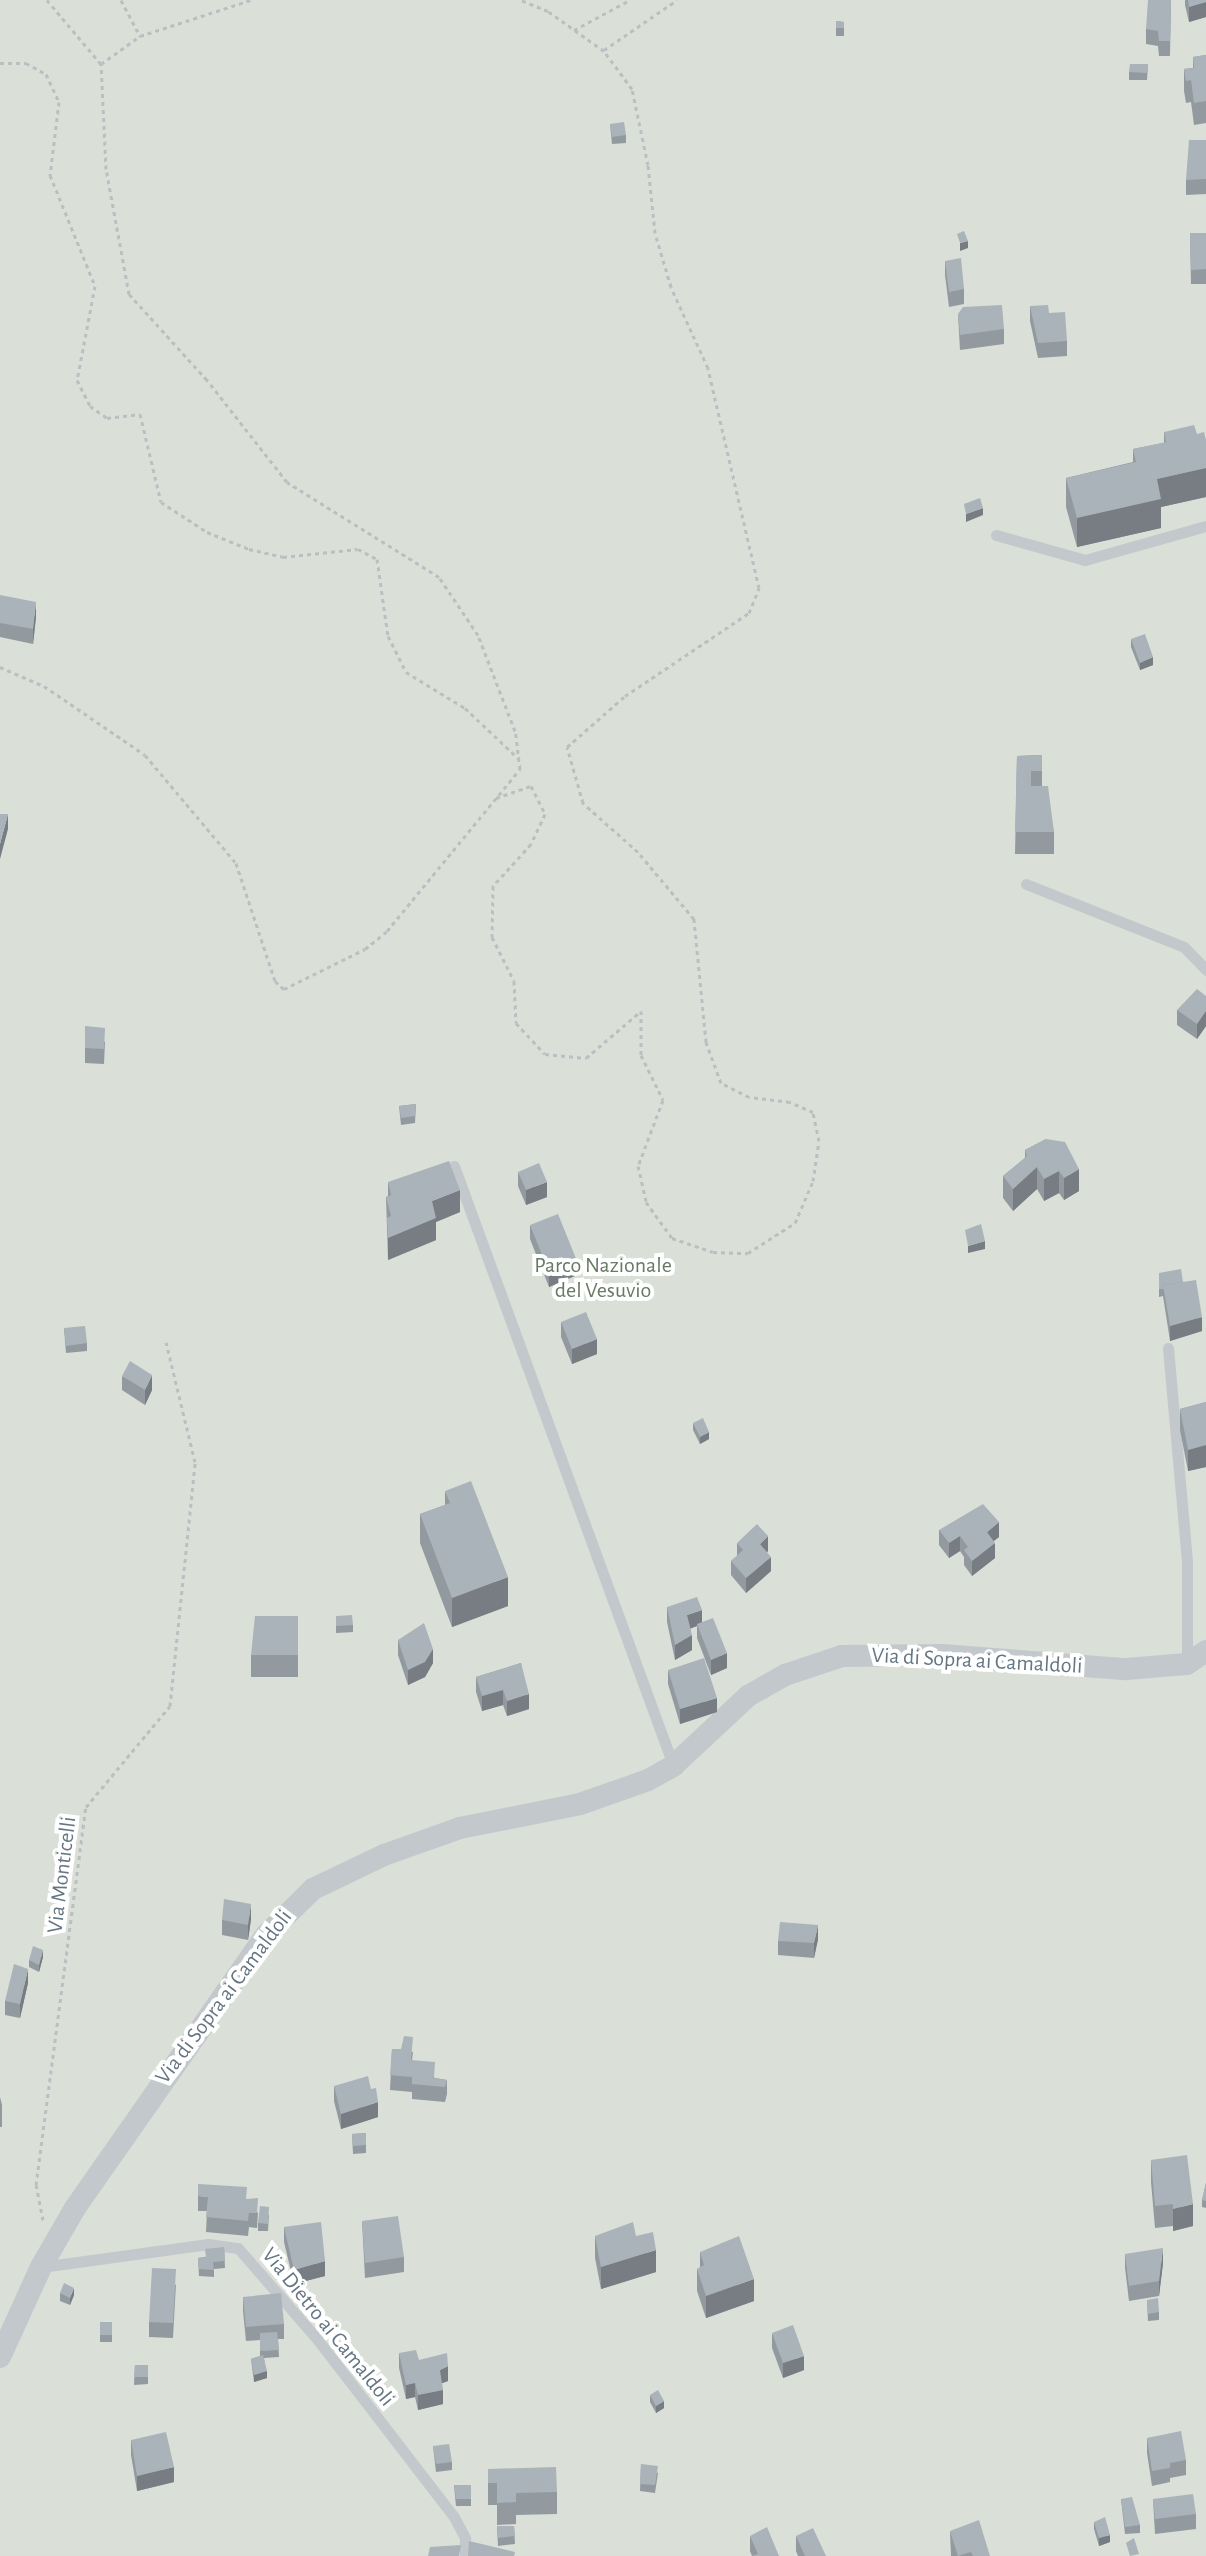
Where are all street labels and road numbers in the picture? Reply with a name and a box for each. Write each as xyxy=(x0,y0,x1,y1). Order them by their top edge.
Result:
street label: Via di Sopra ai Camaldoli xyxy=(871,1642,1083,1680)
street label: Via Monticelli xyxy=(42,1815,82,1935)
street label: Via di Sopra ai Camaldoli xyxy=(150,1905,298,2089)
street label: Via Dietro ai Camaldoli xyxy=(256,2242,400,2412)

